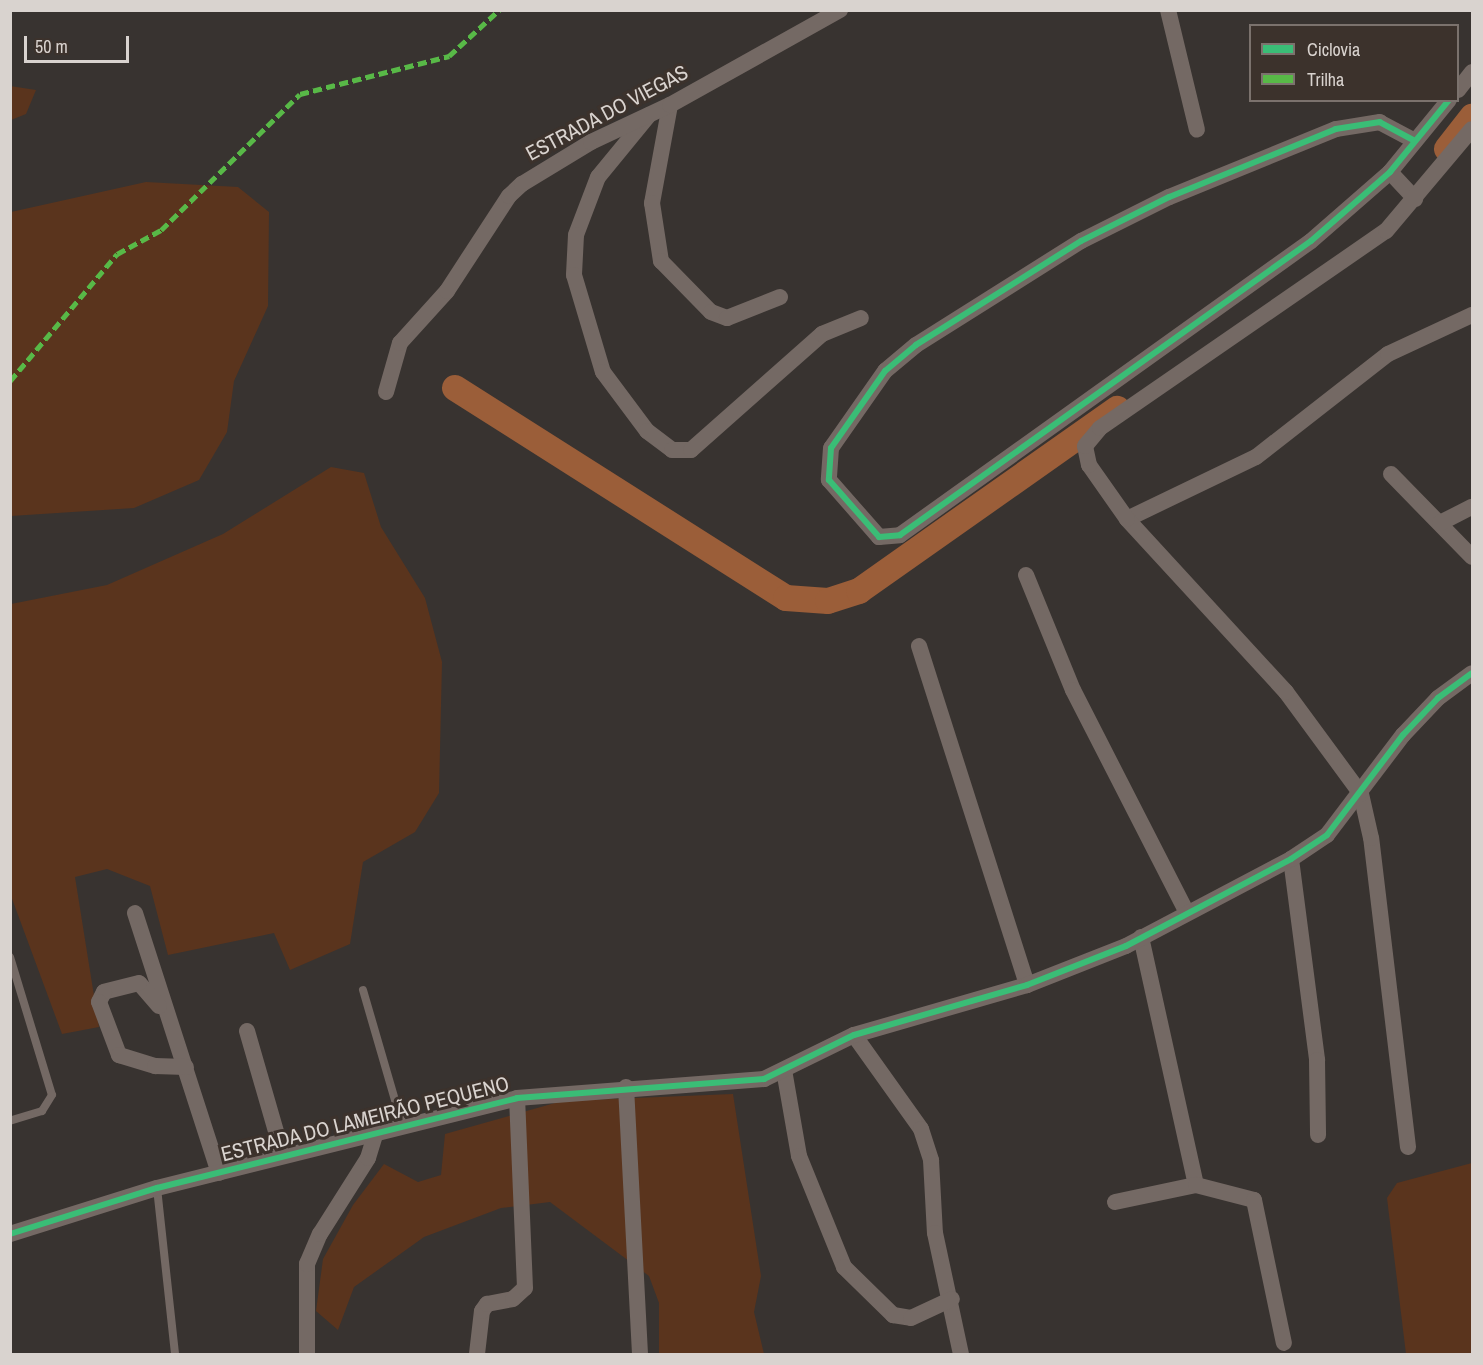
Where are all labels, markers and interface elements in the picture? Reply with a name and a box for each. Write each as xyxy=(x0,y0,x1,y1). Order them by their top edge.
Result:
scale bar xyxy=(27,24,132,62)
legend xyxy=(1249,24,1459,102)
text: 50 m xyxy=(35,34,68,59)
text: Ciclovia xyxy=(1307,37,1360,62)
street label: ESTRADA DO VIEGAS xyxy=(521,59,693,167)
text: Trilha xyxy=(1307,67,1344,92)
street label: ESTRADA DO LAMEIRÃO PEQUENO xyxy=(218,1071,512,1167)

